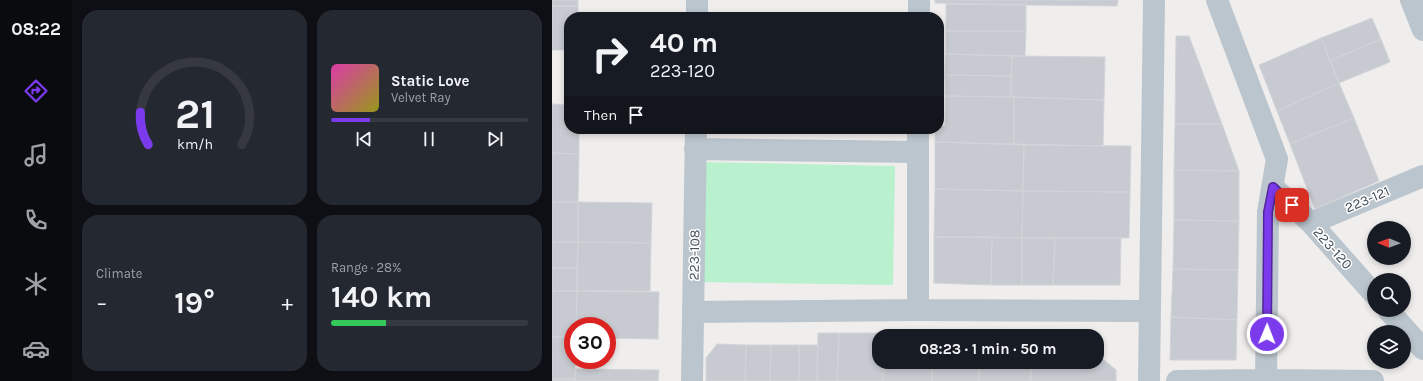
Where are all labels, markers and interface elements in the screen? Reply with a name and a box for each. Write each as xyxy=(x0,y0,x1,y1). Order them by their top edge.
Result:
text: 08:22 xyxy=(11,18,61,40)
text: 40 m xyxy=(650,26,718,59)
icon: right xyxy=(584,28,636,80)
text: 223-120 xyxy=(650,60,715,82)
text: Static Love xyxy=(391,72,469,90)
icon: directions xyxy=(22,77,50,105)
text: 21 xyxy=(175,90,215,138)
text: Velvet Ray xyxy=(391,90,451,105)
icon: arrive xyxy=(625,104,647,126)
text: Then xyxy=(584,106,617,124)
icon: previous xyxy=(353,128,375,150)
icon: pause xyxy=(418,128,440,150)
icon: next xyxy=(484,128,506,150)
text: km/h xyxy=(176,136,213,153)
icon: music xyxy=(22,141,50,169)
street label: 223-121 xyxy=(1342,183,1392,216)
pin xyxy=(1275,188,1309,222)
icon: arrive xyxy=(1281,194,1303,216)
icon: phone xyxy=(22,206,50,234)
north arrow xyxy=(1367,221,1411,265)
map controls xyxy=(1367,221,1411,369)
street label: 223-120 xyxy=(1309,224,1356,273)
street label: 223-108 xyxy=(686,229,703,281)
text: Range · 28% xyxy=(331,260,401,275)
text: Climate xyxy=(96,266,142,281)
icon: climate xyxy=(22,270,50,298)
button: search xyxy=(1367,273,1411,317)
text: 140 km xyxy=(331,279,432,315)
text: 19° xyxy=(174,285,215,321)
text: − xyxy=(96,290,108,316)
text: + xyxy=(281,290,293,316)
position arrow xyxy=(1246,313,1288,355)
speed limit sign: 30 xyxy=(564,317,616,369)
button: layers xyxy=(1367,325,1411,369)
icon: car xyxy=(22,335,50,363)
text: 08:23 · 1 min · 50 m xyxy=(919,340,1057,358)

